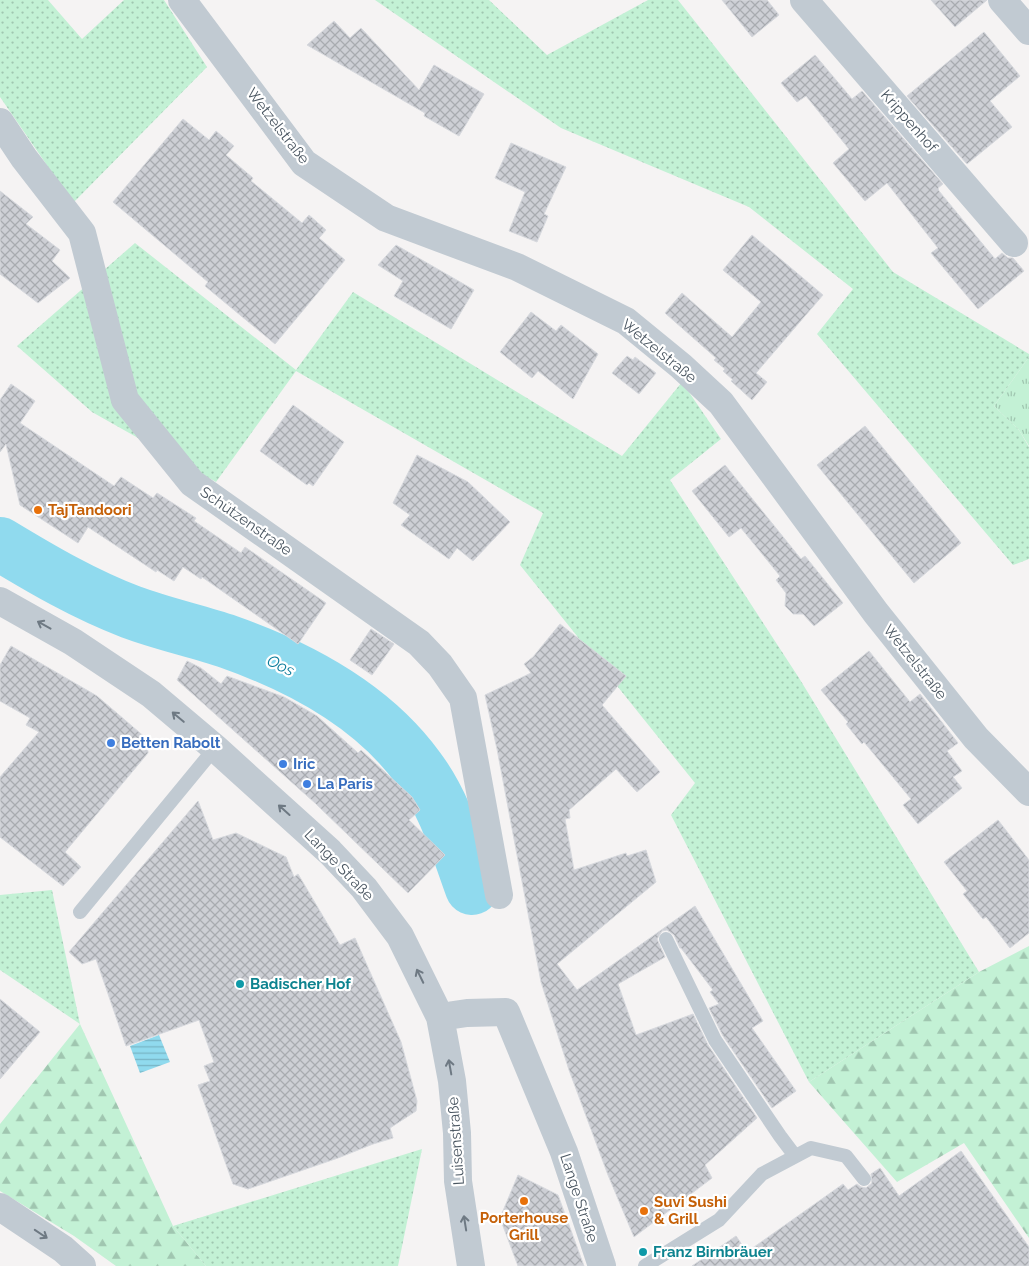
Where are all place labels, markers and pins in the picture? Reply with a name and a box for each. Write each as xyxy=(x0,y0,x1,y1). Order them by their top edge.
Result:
place label: TajTandoori xyxy=(48,501,132,519)
marker: TajTandoori xyxy=(32,504,44,516)
place label: Betten Rabolt xyxy=(121,734,221,752)
marker: Betten Rabolt xyxy=(105,737,117,749)
place label: Iric xyxy=(293,755,316,773)
marker: Iric xyxy=(277,758,289,770)
place label: La Paris xyxy=(317,775,373,793)
marker: La Paris xyxy=(301,778,313,790)
place label: Badischer Hof xyxy=(250,975,351,993)
marker: Badischer Hof xyxy=(234,978,246,990)
place label: Suvi Sushi & Grill xyxy=(654,1193,727,1228)
marker: Porterhouse Grill xyxy=(518,1195,530,1207)
marker: Suvi Sushi & Grill xyxy=(638,1205,650,1217)
place label: Porterhouse Grill xyxy=(480,1209,568,1244)
place label: Franz Birnbräuer xyxy=(653,1243,773,1261)
marker: Franz Birnbräuer xyxy=(637,1246,649,1258)

